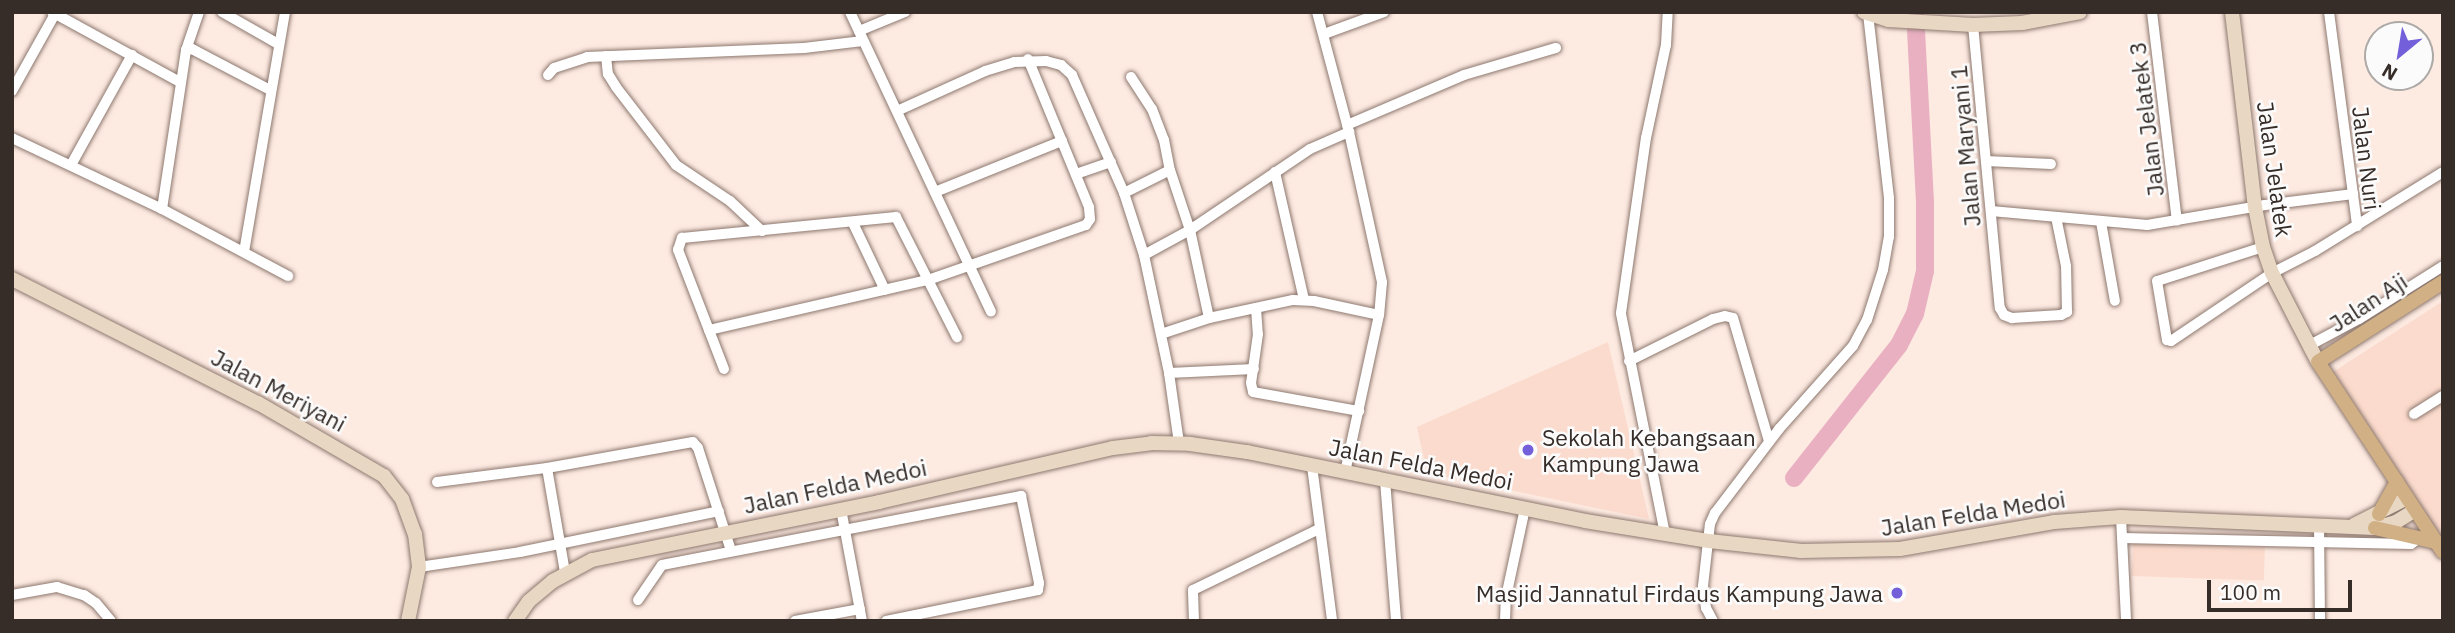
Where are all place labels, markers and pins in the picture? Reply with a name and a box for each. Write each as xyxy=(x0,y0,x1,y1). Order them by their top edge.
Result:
place label: Sekolah Kebangsaan Kampung Jawa xyxy=(1542,423,1756,477)
marker: Sekolah Kebangsaan Kampung Jawa xyxy=(1520,442,1536,458)
place label: Masjid Jannatul Firdaus Kampung Jawa xyxy=(1476,579,1883,607)
marker: Masjid Jannatul Firdaus Kampung Jawa xyxy=(1889,585,1905,601)

